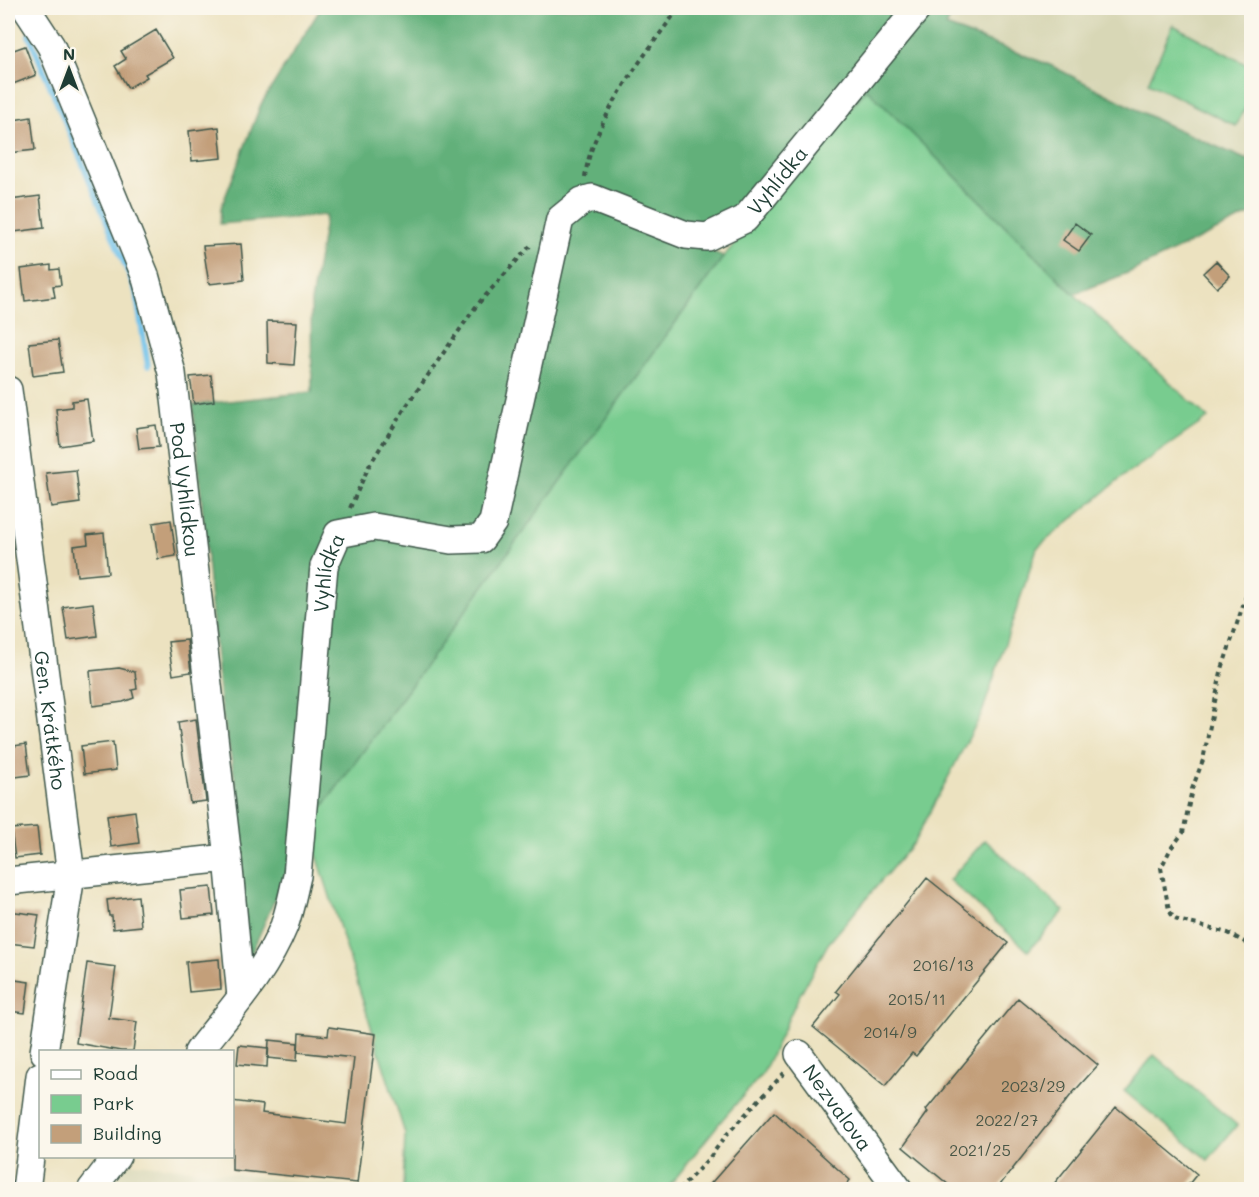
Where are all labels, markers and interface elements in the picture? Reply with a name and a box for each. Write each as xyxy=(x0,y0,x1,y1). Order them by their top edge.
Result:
north arrow xyxy=(39,39,99,99)
text: N xyxy=(63,43,75,64)
street label: Vyhlídka xyxy=(741,140,813,220)
street label: Pod Vyhlídkou xyxy=(165,421,206,558)
street label: Vyhlídka xyxy=(307,529,350,614)
street label: Gen. Krátkého xyxy=(29,649,73,792)
house number: 2016/13 xyxy=(913,954,973,975)
house number: 2015/11 xyxy=(888,988,946,1009)
house number: 2014/9 xyxy=(863,1021,917,1042)
legend xyxy=(39,1050,234,1158)
street label: Nezvalova xyxy=(798,1059,879,1156)
text: Road xyxy=(93,1061,138,1085)
house number: 2023/29 xyxy=(1001,1075,1065,1096)
text: Park xyxy=(93,1091,134,1115)
house number: 2022/27 xyxy=(976,1109,1039,1130)
text: Building xyxy=(93,1121,161,1145)
house number: 2021/25 xyxy=(949,1139,1011,1160)

